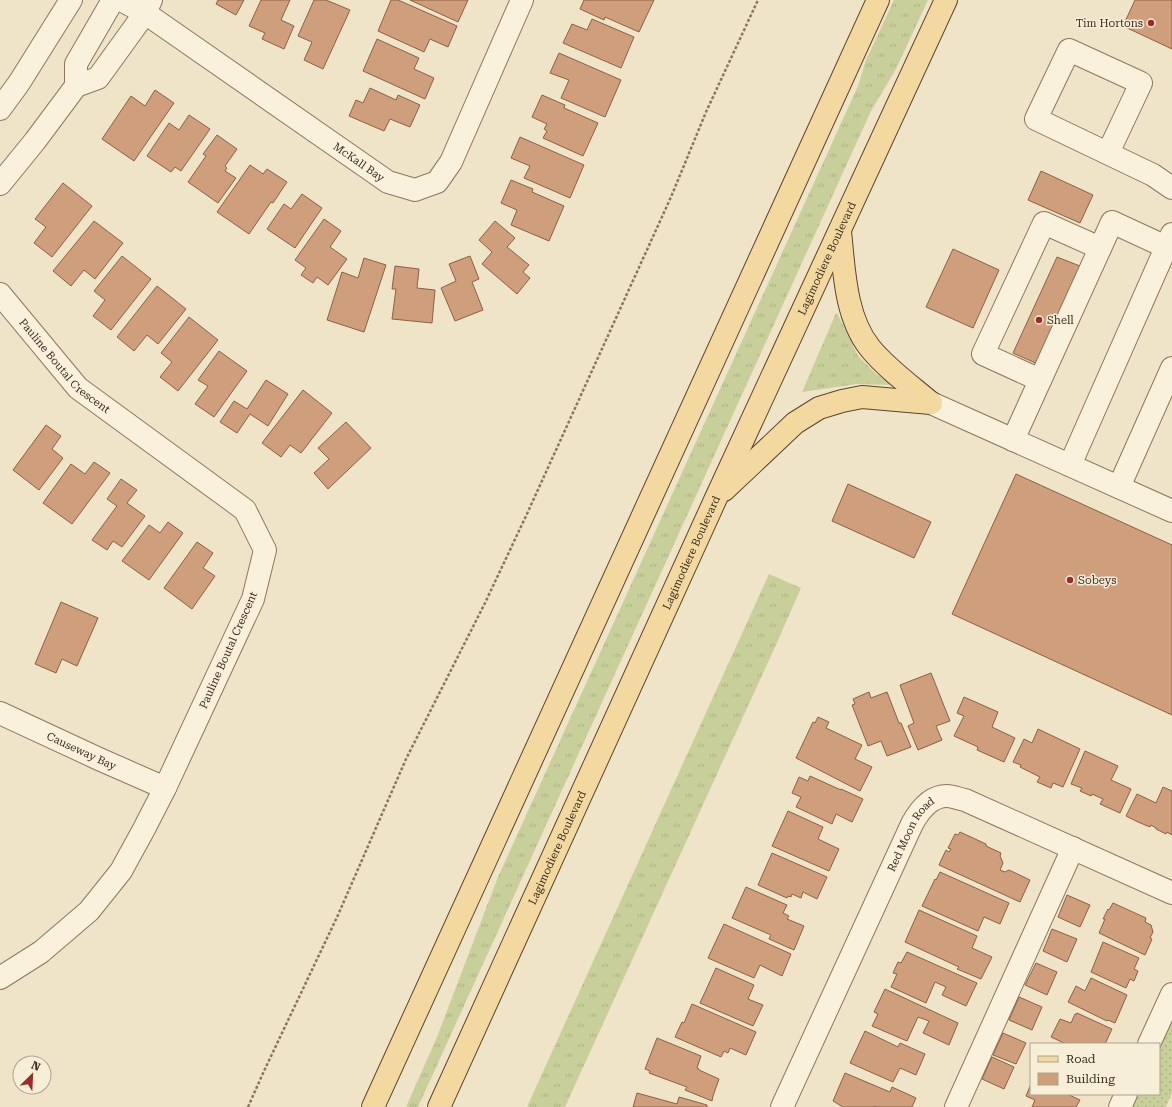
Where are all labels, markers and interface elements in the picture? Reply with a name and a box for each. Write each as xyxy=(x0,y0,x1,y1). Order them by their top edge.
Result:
place label: Tim Hortons xyxy=(1076,17,1143,30)
marker: Tim Hortons xyxy=(1146,18,1156,28)
street label: McKall Bay xyxy=(331,140,387,185)
street label: Lagimodiere Boulevard xyxy=(795,200,859,317)
place label: Shell xyxy=(1047,314,1074,327)
marker: Shell xyxy=(1034,315,1044,325)
street label: Pauline Boutal Crescent xyxy=(16,316,112,416)
street label: Lagimodiere Boulevard xyxy=(660,494,723,612)
place label: Sobeys xyxy=(1078,574,1116,587)
marker: Sobeys xyxy=(1065,575,1075,585)
street label: Pauline Boutal Crescent xyxy=(197,590,260,711)
street label: Causeway Bay xyxy=(45,730,119,773)
street label: Lagimodiere Boulevard xyxy=(526,789,589,907)
street label: Red Moon Road xyxy=(885,795,937,874)
legend xyxy=(1030,1043,1160,1095)
text: Road xyxy=(1066,1052,1096,1066)
north arrow xyxy=(12,1055,52,1095)
text: N xyxy=(29,1059,43,1074)
text: Building xyxy=(1066,1072,1115,1086)

